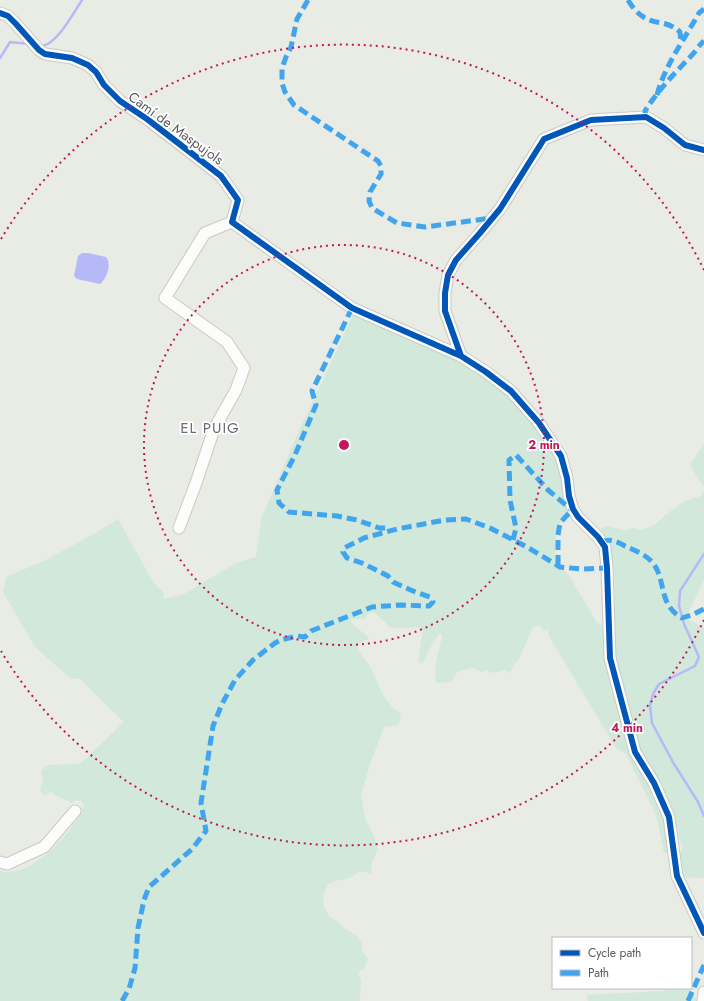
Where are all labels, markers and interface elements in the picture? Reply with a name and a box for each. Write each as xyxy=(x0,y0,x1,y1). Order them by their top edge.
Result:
street label: Camí de Maspujols xyxy=(124,87,228,170)
district label: EL PUIG xyxy=(180,417,240,439)
text: 2 min xyxy=(528,436,560,454)
centre of rings xyxy=(337,438,351,452)
text: 4 min xyxy=(611,719,643,737)
legend xyxy=(552,937,692,989)
text: Cycle path xyxy=(588,944,641,962)
text: Path xyxy=(588,964,609,982)

